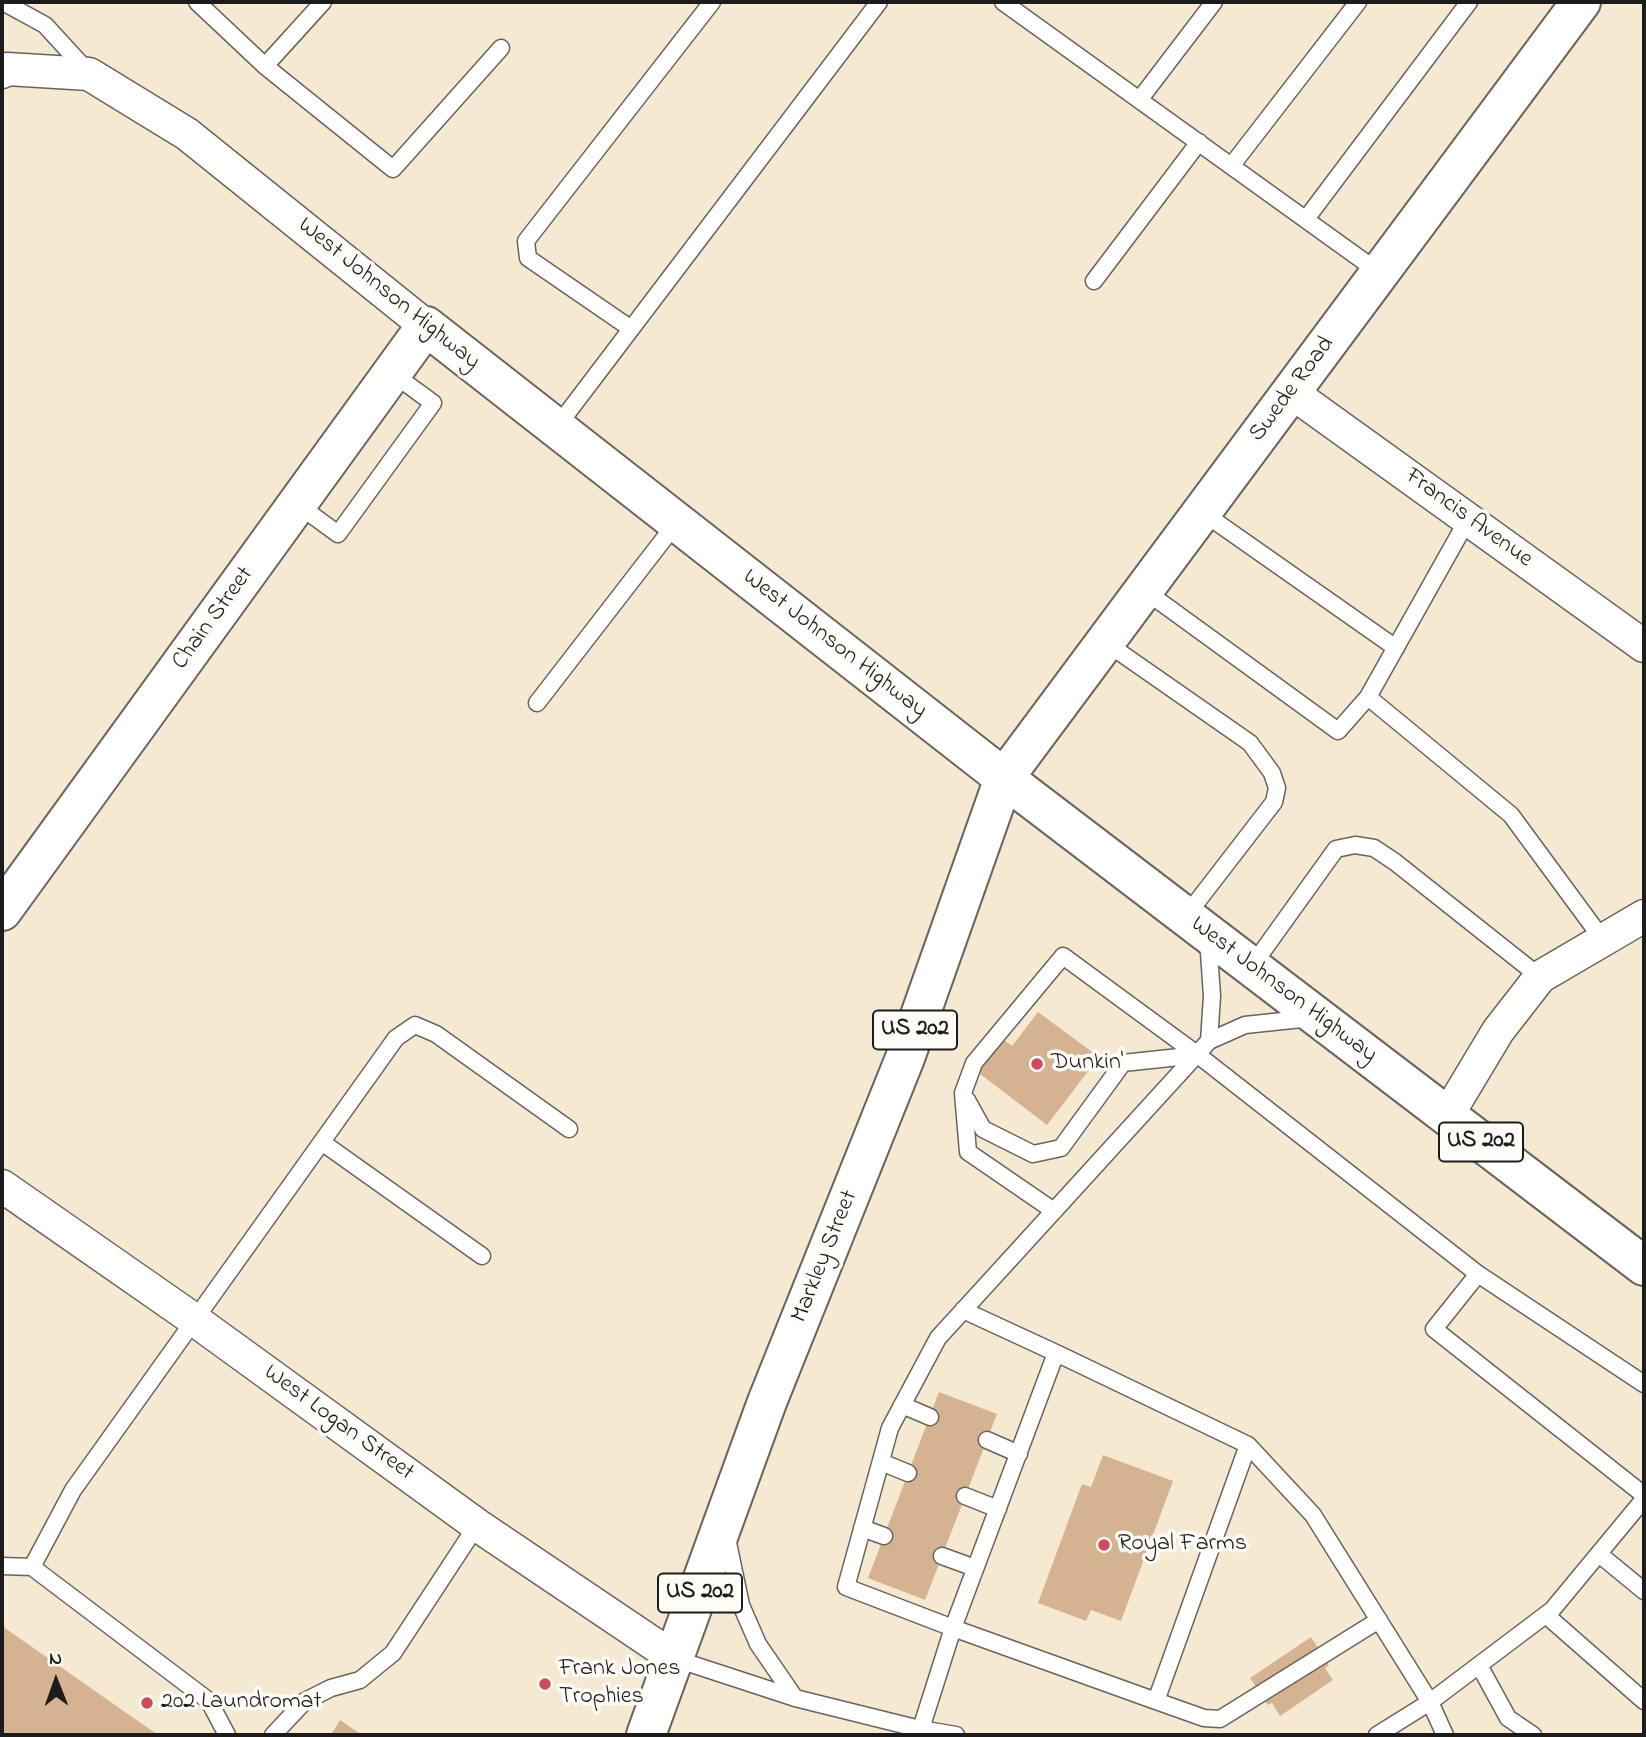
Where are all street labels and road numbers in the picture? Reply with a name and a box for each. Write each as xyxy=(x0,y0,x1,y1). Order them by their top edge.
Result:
street label: West Johnson Highway xyxy=(291,213,485,377)
street label: Swede Road xyxy=(1244,332,1342,448)
street label: Francis Avenue xyxy=(1399,463,1537,575)
street label: Chain Street xyxy=(167,562,261,676)
street label: West Johnson Highway xyxy=(736,564,932,726)
street label: West Johnson Highway xyxy=(1184,911,1382,1071)
road number: US 202 xyxy=(873,1010,957,1050)
road number: US 202 xyxy=(1439,1122,1523,1162)
street label: Markley Street xyxy=(786,1187,866,1327)
street label: West Logan Street xyxy=(257,1360,419,1488)
road number: US 202 xyxy=(658,1574,742,1612)

